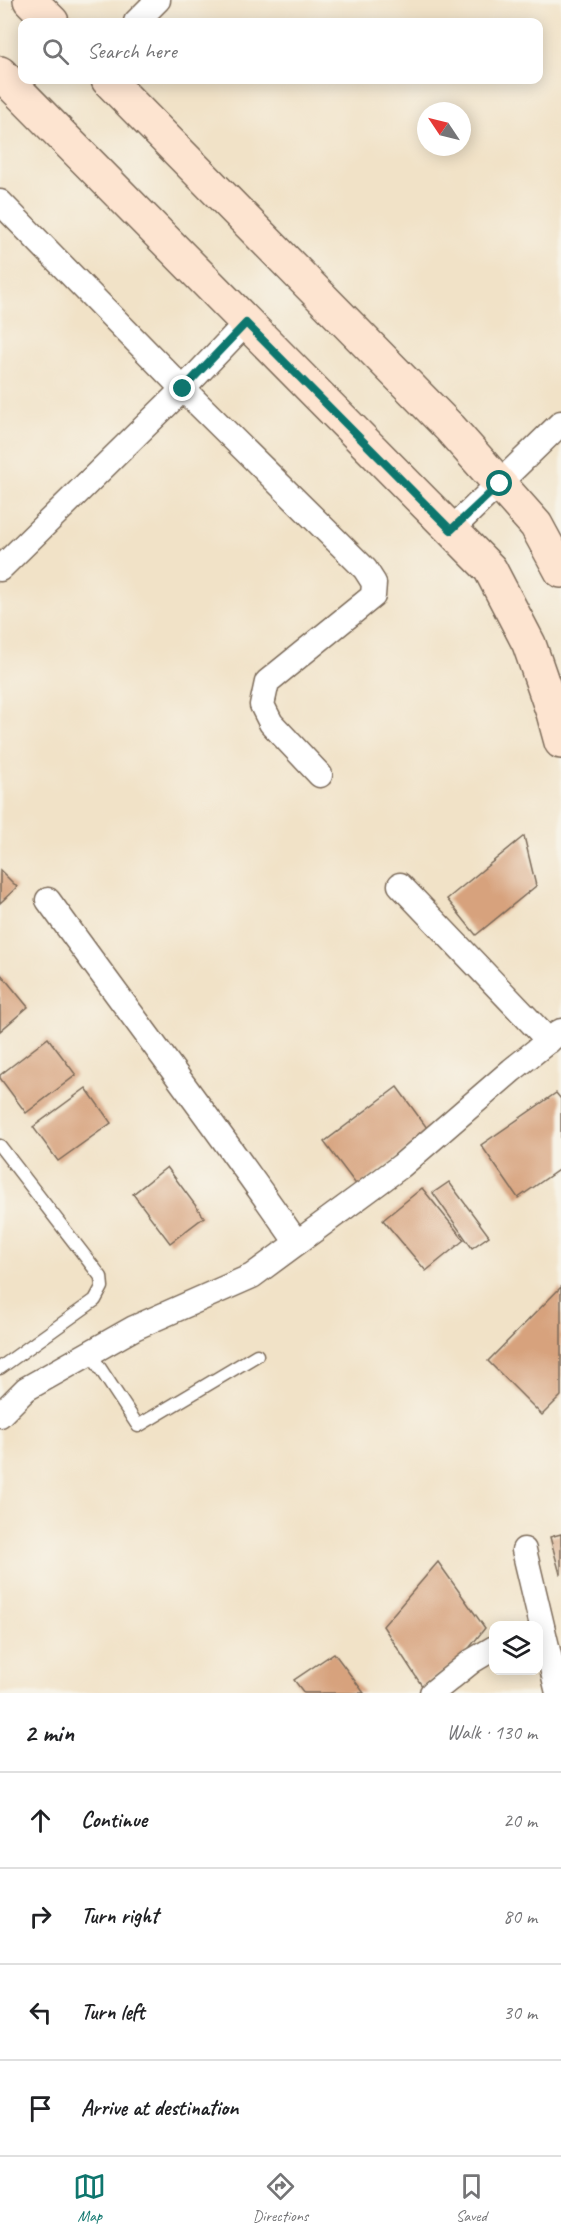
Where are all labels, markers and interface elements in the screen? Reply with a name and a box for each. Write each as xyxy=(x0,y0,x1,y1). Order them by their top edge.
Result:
search box xyxy=(18,18,543,84)
icon: search xyxy=(39,35,72,68)
text: Search here xyxy=(87,37,177,65)
north arrow xyxy=(417,102,471,156)
route end xyxy=(169,375,195,401)
route start xyxy=(486,470,512,496)
map controls xyxy=(489,1621,543,1675)
button: layers xyxy=(489,1621,543,1675)
text: 2 min xyxy=(24,1716,74,1749)
text: Walk · 130 m xyxy=(447,1720,537,1745)
icon: ahead xyxy=(24,1804,57,1837)
text: Continue xyxy=(81,1806,147,1834)
text: 20 m xyxy=(503,1808,537,1833)
icon: right xyxy=(24,1900,57,1933)
text: Turn right xyxy=(81,1902,158,1930)
text: 80 m xyxy=(503,1904,537,1929)
icon: left xyxy=(24,1996,57,2029)
text: Turn left xyxy=(81,1998,145,2026)
text: 30 m xyxy=(503,2000,537,2025)
icon: arrive xyxy=(24,2092,57,2125)
text: Arrive at destination xyxy=(81,2094,238,2122)
tab: Map xyxy=(73,2170,106,2226)
tab: Directions xyxy=(253,2170,308,2226)
tab: Saved xyxy=(455,2170,488,2226)

